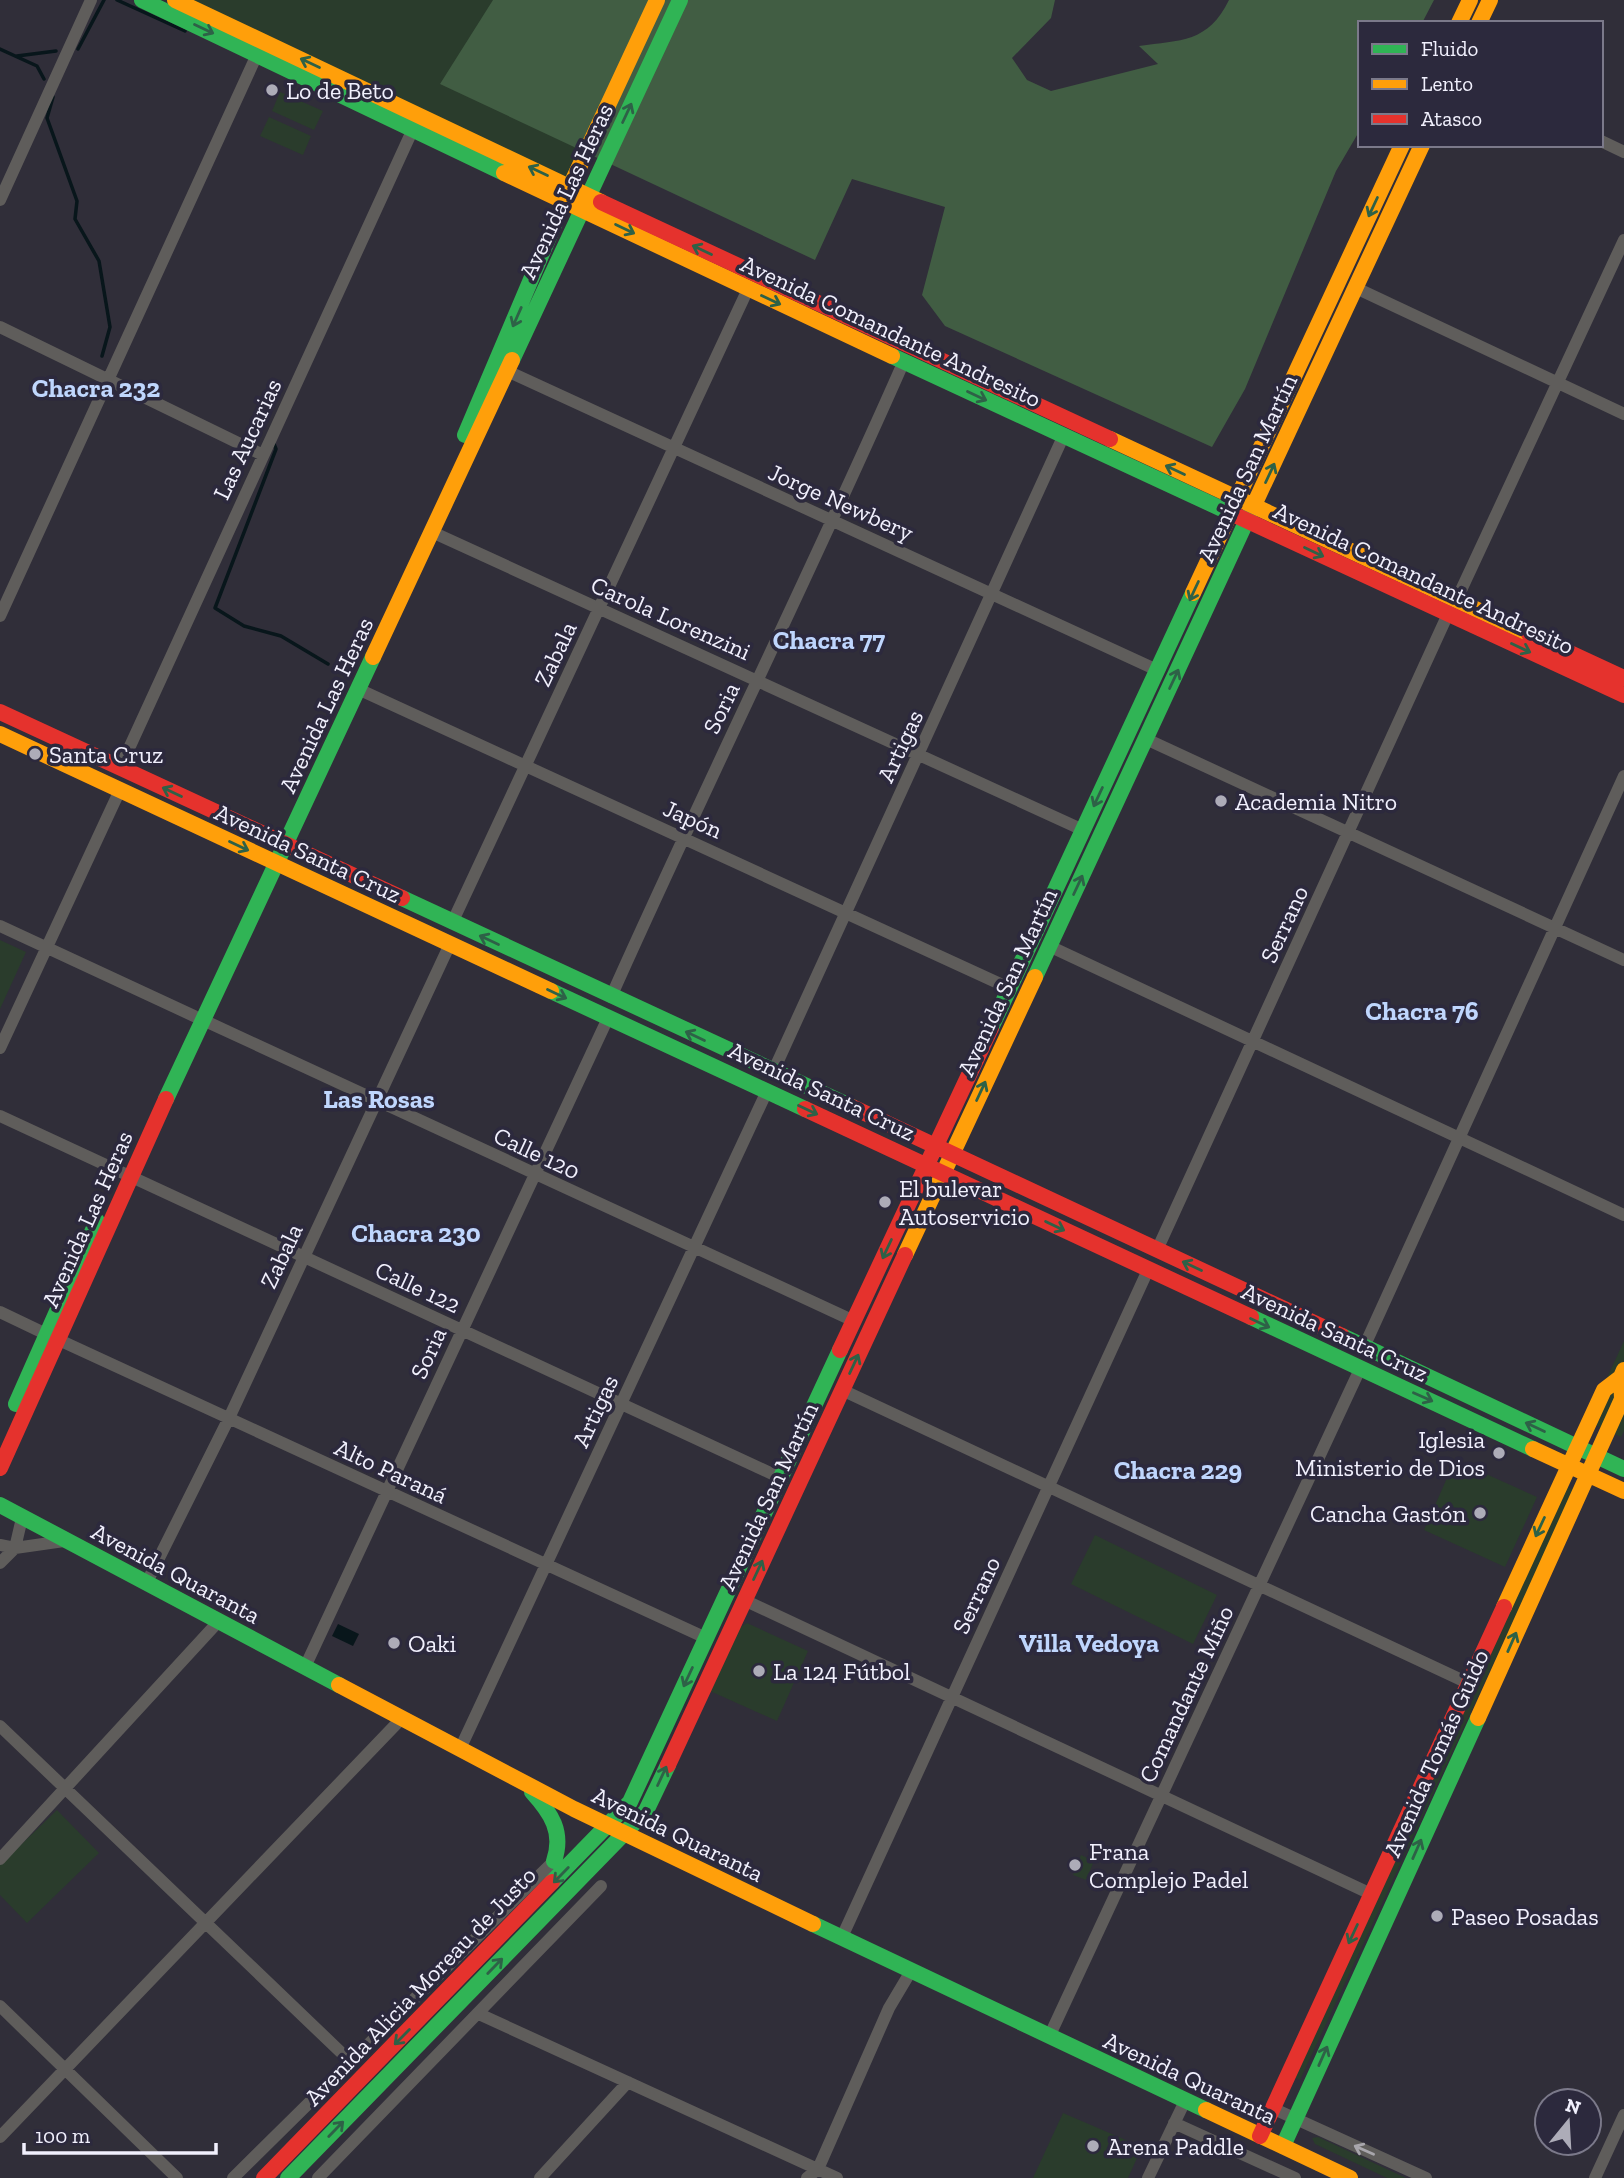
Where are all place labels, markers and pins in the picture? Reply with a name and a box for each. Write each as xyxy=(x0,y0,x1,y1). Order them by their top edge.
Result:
place label: Lo de Beto xyxy=(286,76,394,105)
marker: Lo de Beto xyxy=(264,82,280,98)
place label: Santa Cruz xyxy=(49,740,163,769)
marker: Santa Cruz xyxy=(27,746,43,762)
place label: Academia Nitro xyxy=(1235,787,1397,816)
marker: Academia Nitro xyxy=(1213,793,1229,809)
place label: El bulevar Autoservicio xyxy=(899,1174,1030,1231)
marker: El bulevar Autoservicio xyxy=(877,1194,893,1210)
place label: Iglesia Ministerio de Dios xyxy=(1295,1425,1485,1482)
marker: Iglesia Ministerio de Dios xyxy=(1491,1445,1507,1461)
place label: Cancha Gastón xyxy=(1310,1499,1466,1528)
marker: Cancha Gastón xyxy=(1472,1505,1488,1521)
place label: Oaki xyxy=(408,1629,456,1658)
marker: Oaki xyxy=(386,1635,402,1651)
place label: La 124 Fútbol xyxy=(773,1657,910,1686)
marker: La 124 Fútbol xyxy=(751,1663,767,1679)
place label: Frana Complejo Padel xyxy=(1089,1837,1248,1894)
marker: Frana Complejo Padel xyxy=(1067,1857,1083,1873)
place label: Paseo Posadas xyxy=(1451,1902,1599,1931)
marker: Paseo Posadas xyxy=(1429,1908,1445,1924)
place label: Arena Paddle xyxy=(1107,2132,1244,2161)
marker: Arena Paddle xyxy=(1085,2138,1101,2154)

